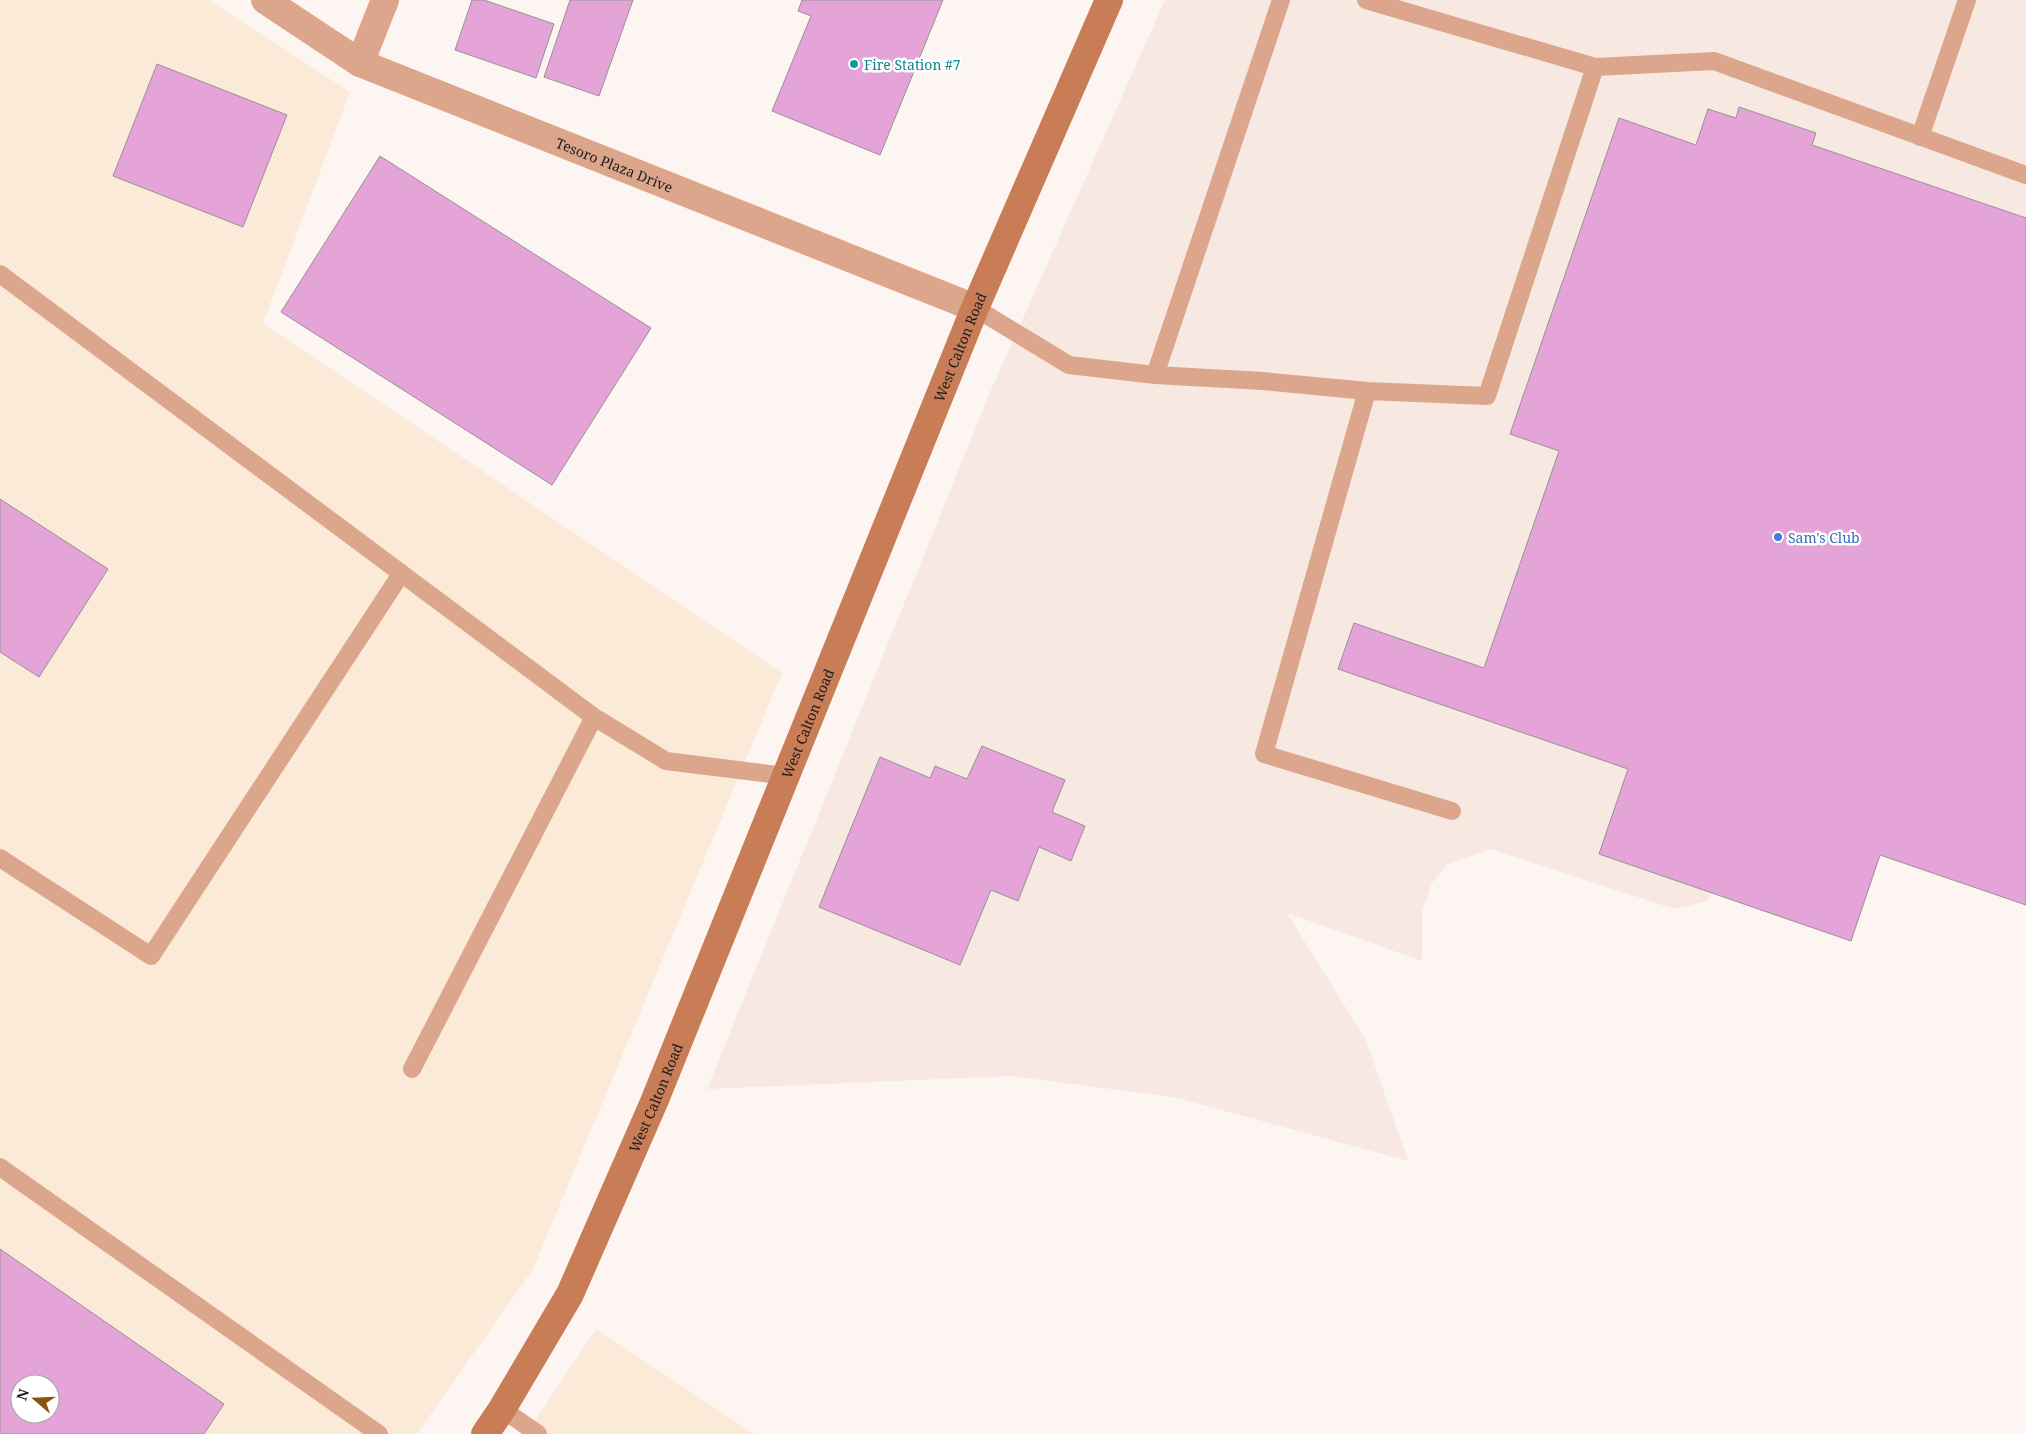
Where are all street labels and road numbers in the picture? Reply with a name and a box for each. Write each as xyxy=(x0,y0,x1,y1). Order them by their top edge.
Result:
street label: Tesoro Plaza Drive xyxy=(553,133,676,196)
street label: West Calton Road xyxy=(929,289,990,404)
street label: West Calton Road xyxy=(777,665,838,781)
street label: West Calton Road xyxy=(624,1040,687,1155)

